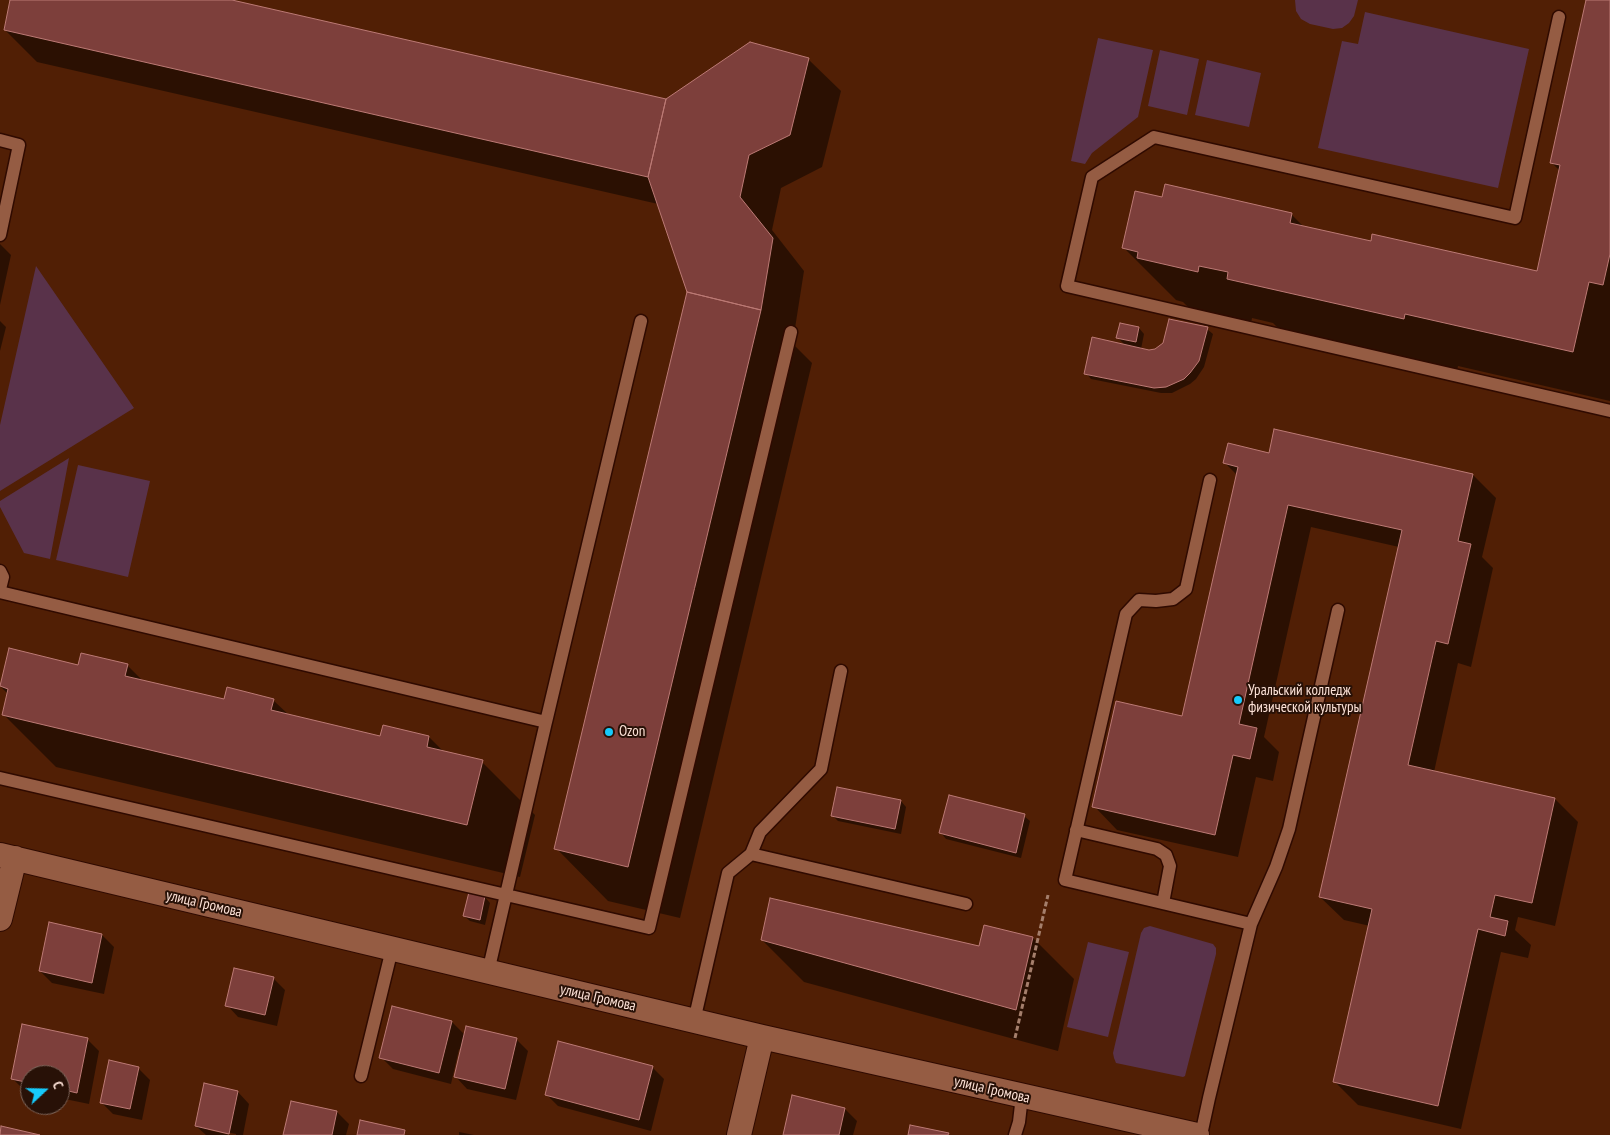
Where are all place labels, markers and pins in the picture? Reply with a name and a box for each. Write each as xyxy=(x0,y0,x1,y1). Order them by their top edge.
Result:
place label: Уральский колледж физической культуры xyxy=(1248,682,1362,717)
marker: Уральский колледж физической культуры xyxy=(1232,694,1244,706)
place label: Ozon xyxy=(619,723,645,741)
marker: Ozon xyxy=(603,726,615,738)

